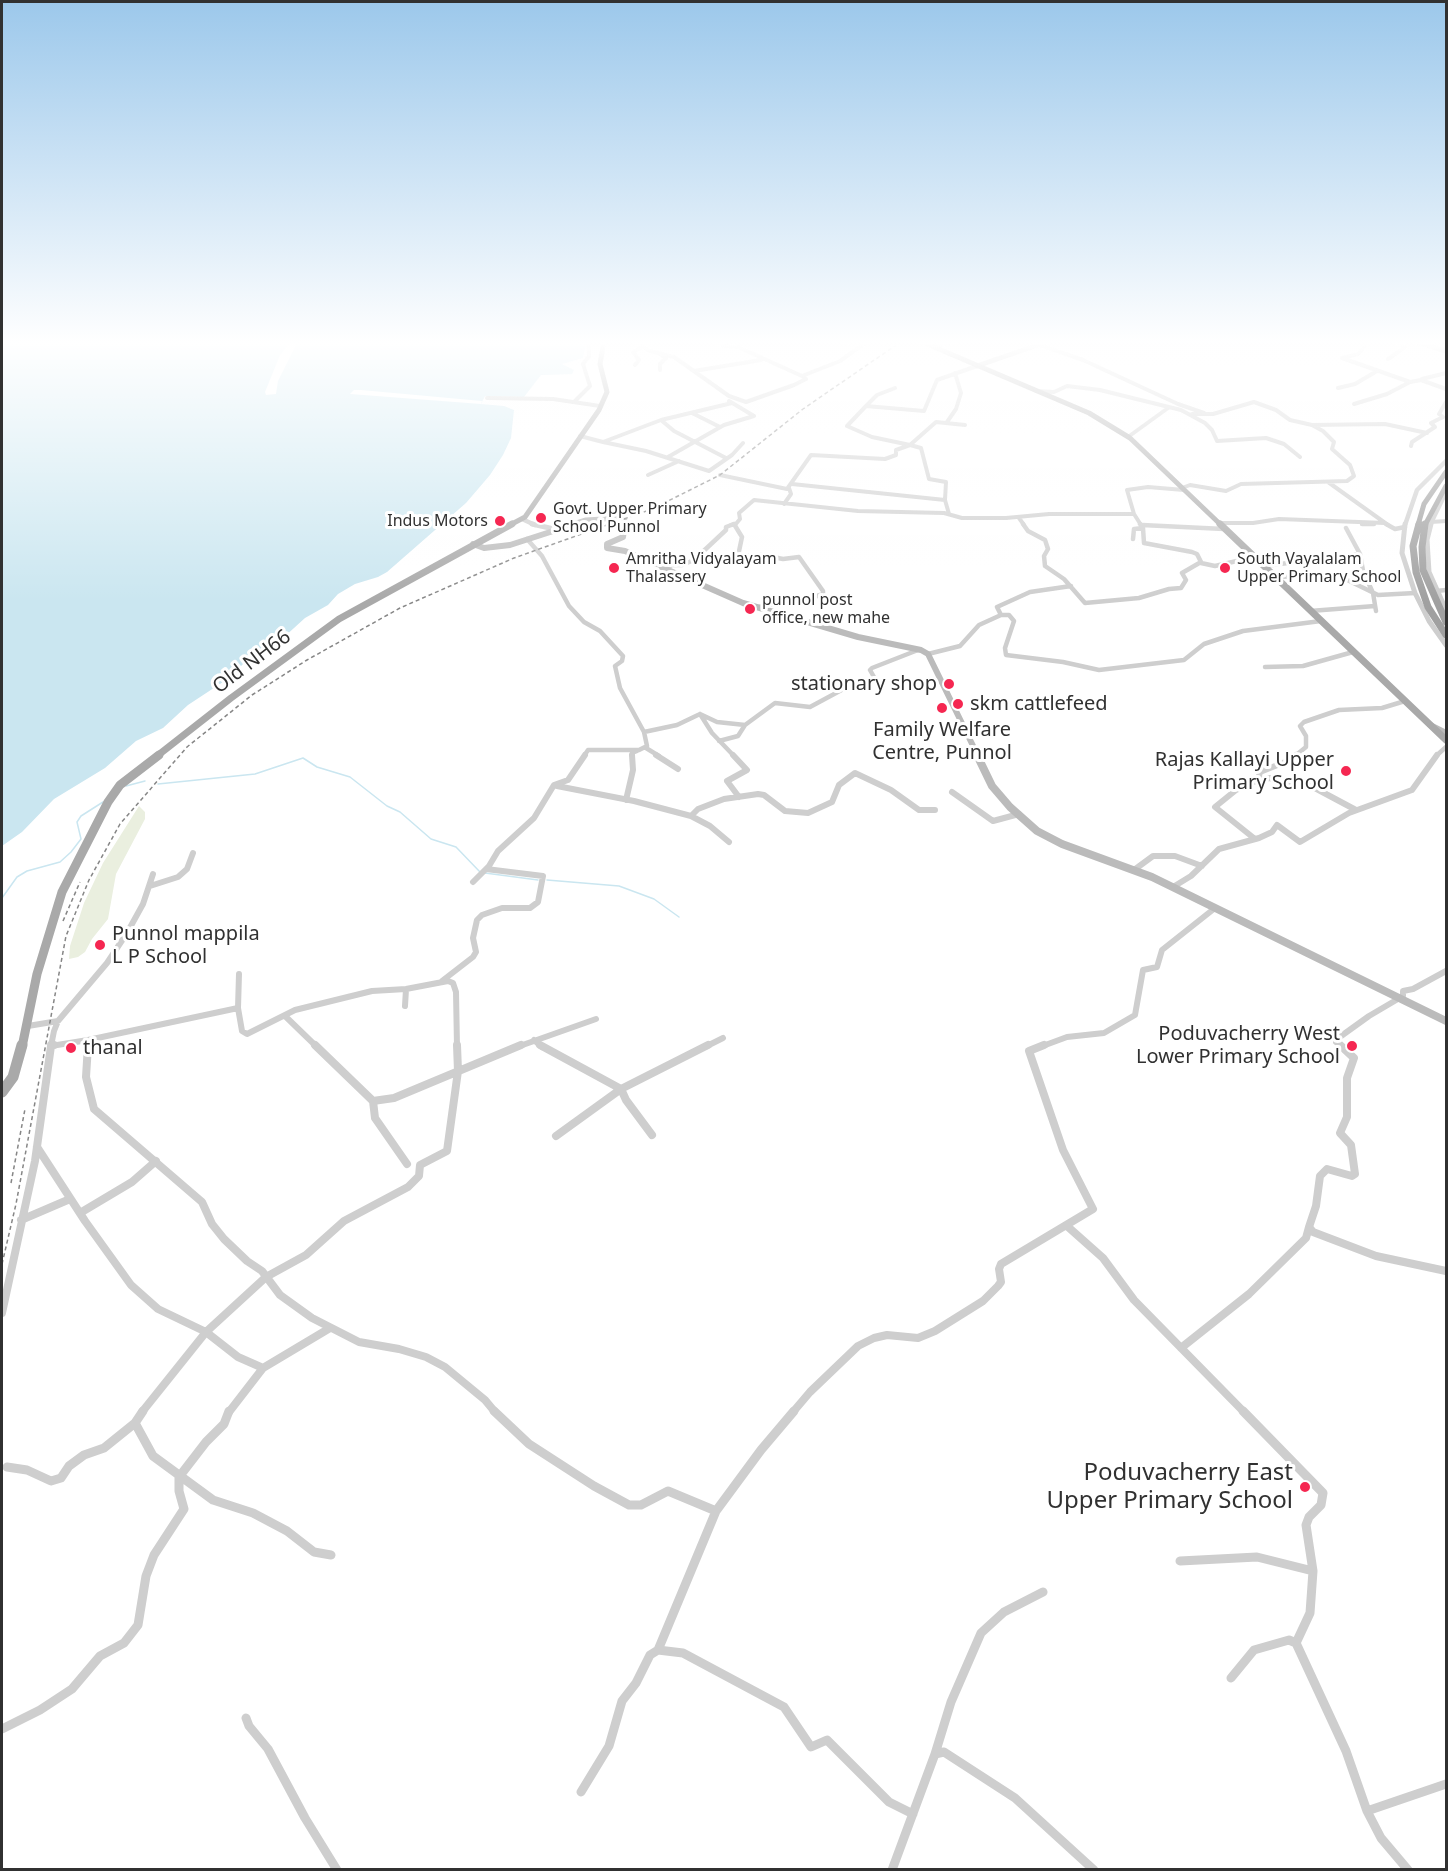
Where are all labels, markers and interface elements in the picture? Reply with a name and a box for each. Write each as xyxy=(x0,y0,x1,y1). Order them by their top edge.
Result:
place label: Govt. Upper Primary School Punnol xyxy=(553,499,707,537)
place label: Indus Motors xyxy=(387,511,488,531)
marker: Govt. Upper Primary School Punnol xyxy=(534,511,548,525)
marker: Indus Motors xyxy=(493,514,507,528)
place label: Amritha Vidyalayam Thalassery xyxy=(626,549,777,587)
place label: South Vayalalam Upper Primary School xyxy=(1237,549,1401,587)
marker: Amritha Vidyalayam Thalassery xyxy=(607,561,621,575)
marker: South Vayalalam Upper Primary School xyxy=(1218,561,1232,575)
place label: punnol post office, new mahe xyxy=(762,590,890,628)
marker: punnol post office, new mahe xyxy=(743,602,757,616)
street label: Old NH66 xyxy=(208,625,296,699)
place label: stationary shop xyxy=(791,672,937,696)
marker: stationary shop xyxy=(942,677,956,691)
place label: skm cattlefeed xyxy=(970,692,1108,716)
marker: skm cattlefeed xyxy=(951,697,965,711)
marker: Family Welfare Centre, Punnol xyxy=(935,701,949,715)
place label: Family Welfare Centre, Punnol xyxy=(872,718,1012,765)
place label: Rajas Kallayi Upper Primary School xyxy=(1155,748,1334,795)
marker: Rajas Kallayi Upper Primary School xyxy=(1339,764,1353,778)
place label: Punnol mappila L P School xyxy=(112,922,260,969)
marker: Punnol mappila L P School xyxy=(93,938,107,952)
place label: Poduvacherry West Lower Primary School xyxy=(1136,1022,1340,1069)
place label: thanal xyxy=(83,1036,143,1060)
marker: Poduvacherry West Lower Primary School xyxy=(1345,1039,1359,1053)
marker: thanal xyxy=(64,1041,78,1055)
place label: Poduvacherry East Upper Primary School xyxy=(1047,1459,1293,1515)
marker: Poduvacherry East Upper Primary School xyxy=(1298,1480,1312,1494)

